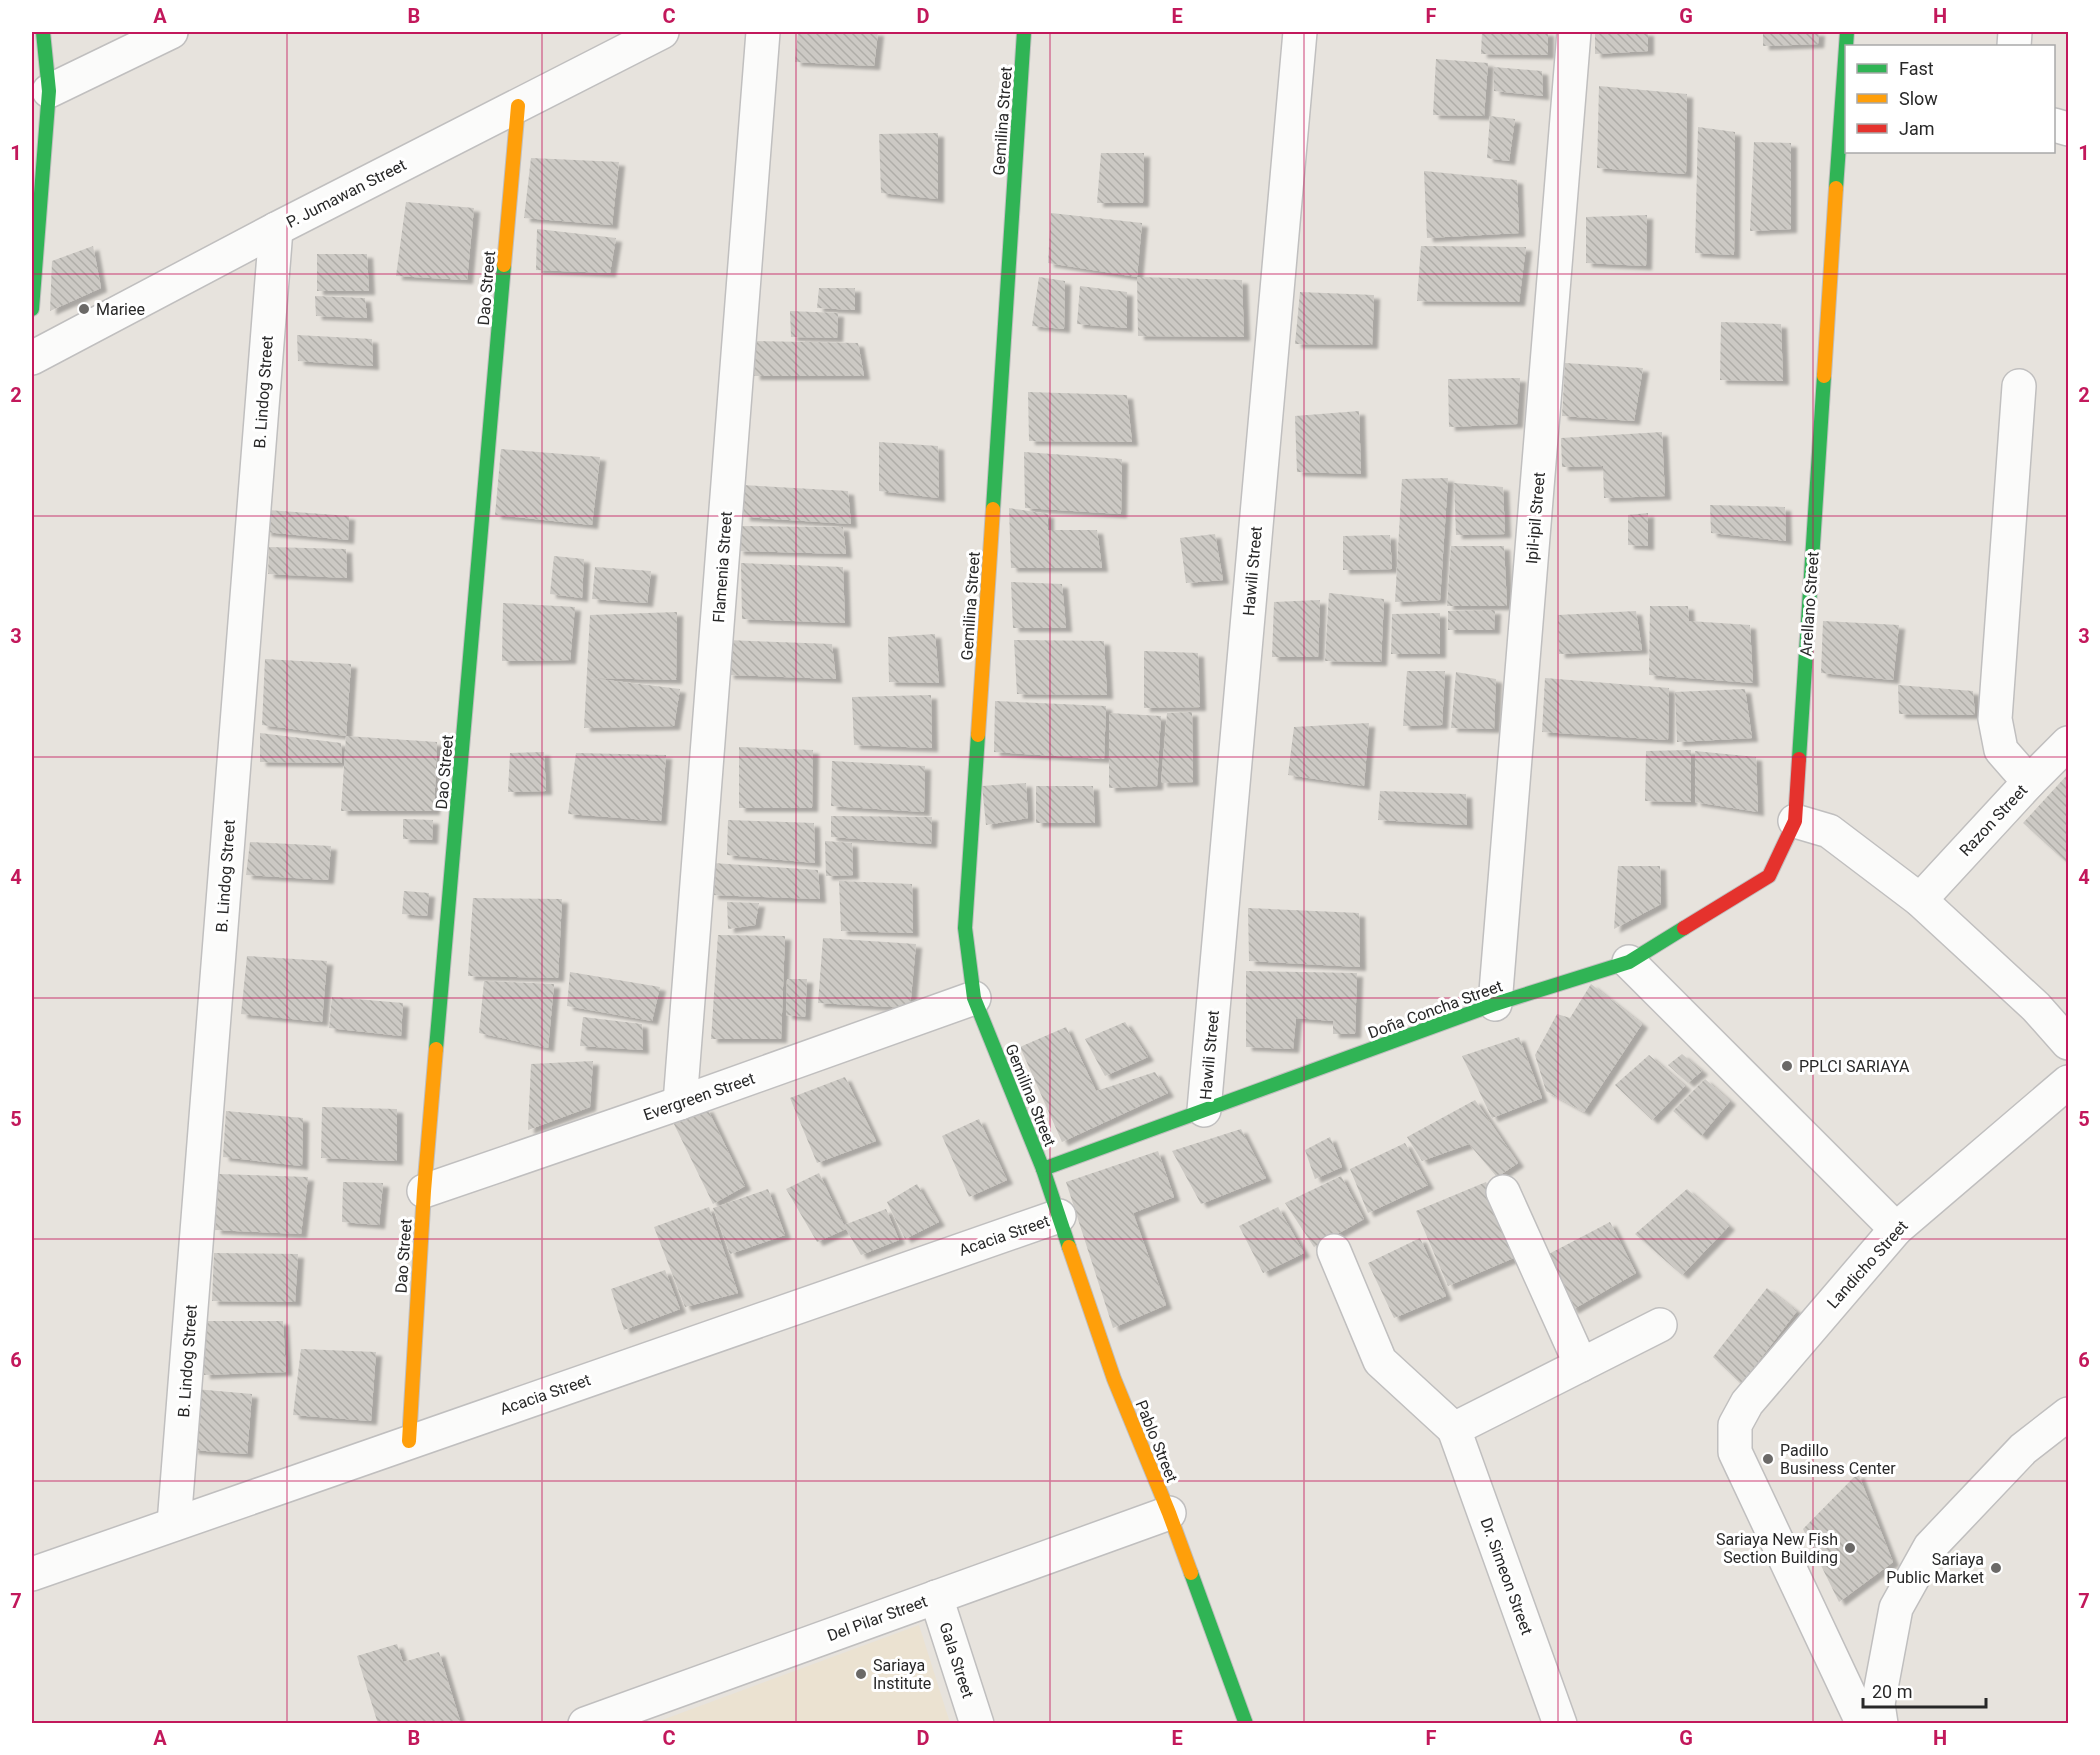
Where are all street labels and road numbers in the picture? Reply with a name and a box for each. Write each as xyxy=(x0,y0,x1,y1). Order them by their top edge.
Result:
street label: Gemilina Street xyxy=(989,66,1016,176)
street label: P. Jumawan Street xyxy=(283,155,409,232)
street label: Dao Street xyxy=(474,250,499,326)
street label: B. Lindog Street xyxy=(250,335,277,449)
street label: Ipil-ipil Street xyxy=(1522,471,1549,565)
street label: Flamenia Street xyxy=(709,511,736,623)
street label: Hawili Street xyxy=(1239,525,1266,617)
street label: Gemilina Street xyxy=(957,551,984,661)
street label: Arellano Street xyxy=(1796,551,1823,657)
street label: Dao Street xyxy=(432,734,457,810)
street label: Razon Street xyxy=(1956,781,2031,860)
street label: B. Lindog Street xyxy=(212,819,239,933)
street label: Doña Concha Street xyxy=(1365,976,1505,1043)
street label: Hawili Street xyxy=(1196,1009,1223,1101)
street label: Gemilina Street xyxy=(1001,1041,1060,1149)
street label: Evergreen Street xyxy=(641,1069,757,1124)
street label: Acacia Street xyxy=(956,1211,1052,1260)
street label: Landicho Street xyxy=(1823,1217,1912,1312)
street label: Dao Street xyxy=(391,1218,416,1294)
street label: B. Lindog Street xyxy=(174,1304,201,1418)
street label: Acacia Street xyxy=(497,1370,593,1419)
street label: Pablo Street xyxy=(1131,1397,1182,1485)
street label: Dr. Simeon Street xyxy=(1477,1515,1537,1637)
street label: Del Pilar Street xyxy=(825,1592,930,1645)
street label: Gala Street xyxy=(935,1620,978,1700)

